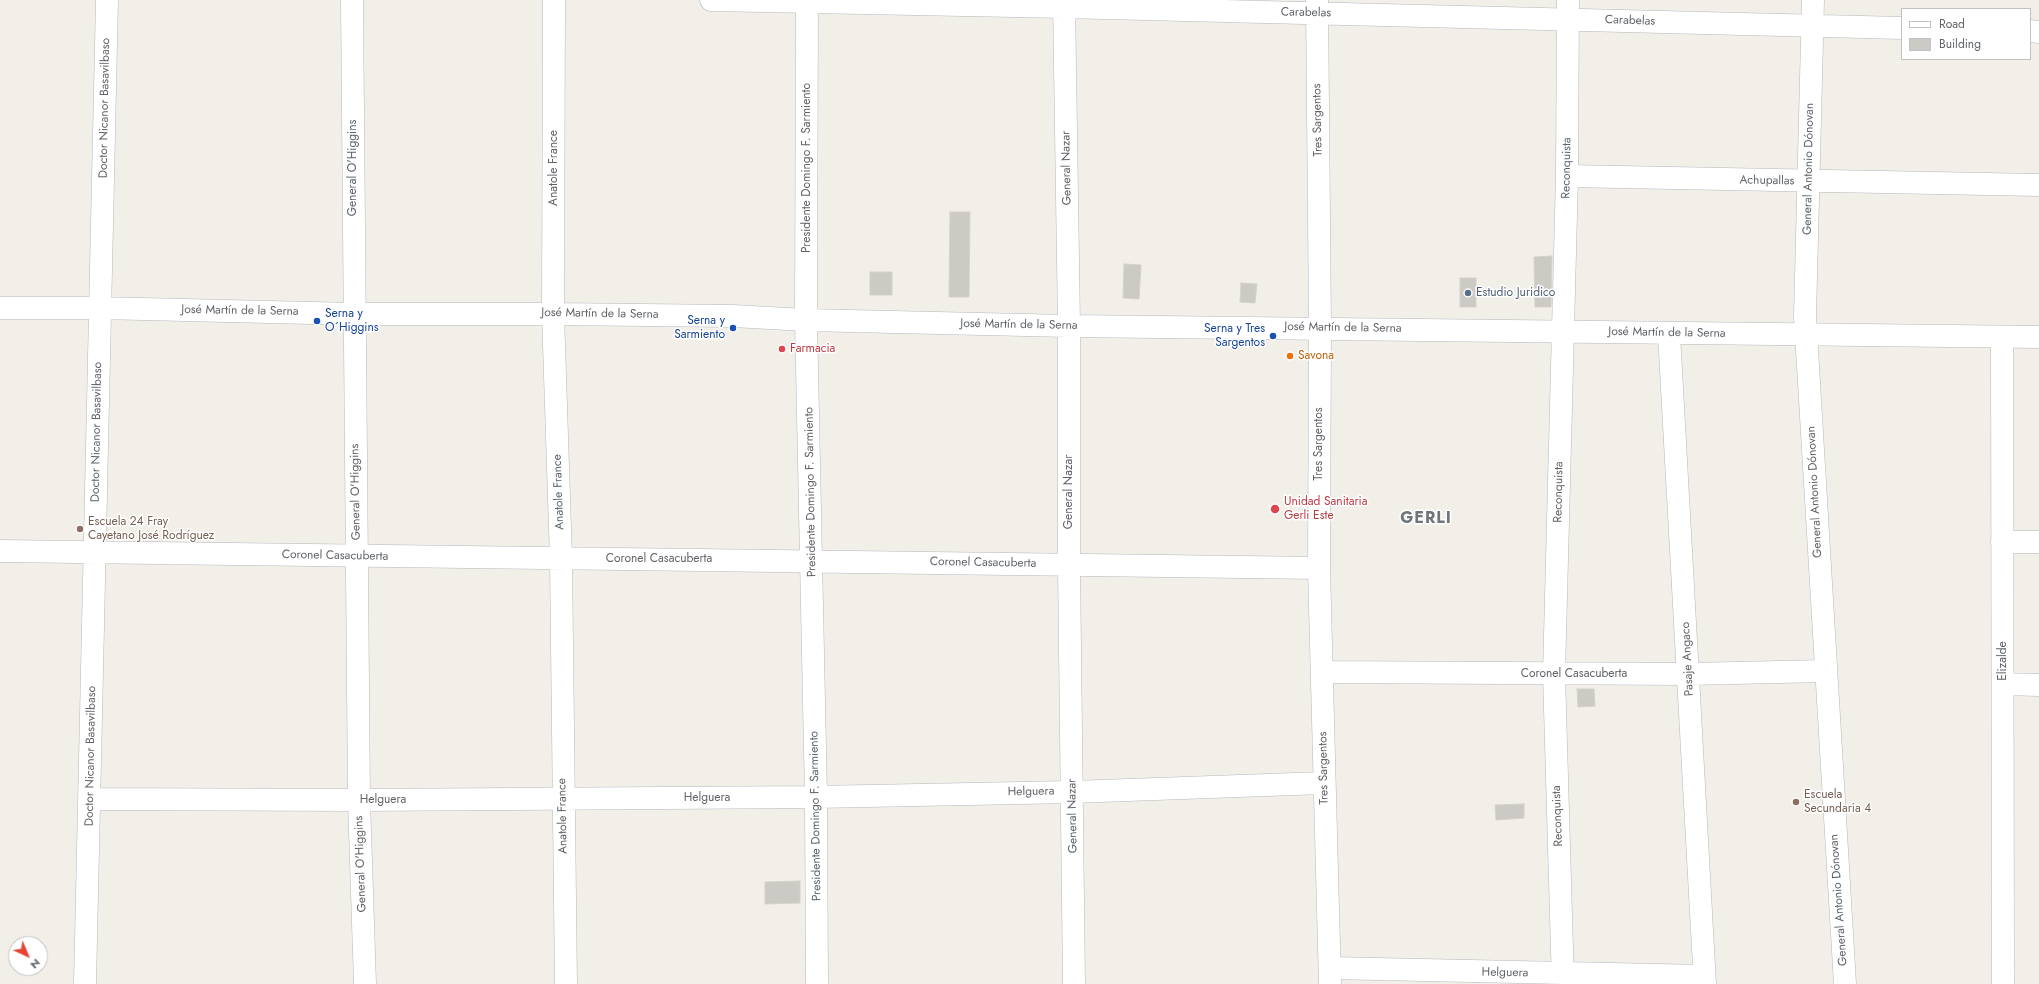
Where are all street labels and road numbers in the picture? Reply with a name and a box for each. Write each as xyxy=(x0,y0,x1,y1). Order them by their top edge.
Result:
street label: Carabelas xyxy=(1281,5,1331,21)
street label: Carabelas xyxy=(1605,13,1655,29)
street label: Doctor Nicanor Basavilbaso xyxy=(97,38,113,178)
street label: Presidente Domingo F. Sarmiento xyxy=(800,83,814,253)
street label: Tres Sargentos xyxy=(1310,83,1326,157)
street label: General Antonio Dónovan xyxy=(1801,103,1817,235)
street label: General O'Higgins xyxy=(346,120,360,216)
street label: Anatole France xyxy=(547,130,561,206)
street label: General Nazar xyxy=(1059,131,1075,205)
street label: Reconquista xyxy=(1559,137,1575,199)
street label: Achupallas xyxy=(1739,173,1795,189)
street label: José Martín de la Serna xyxy=(181,303,299,319)
street label: José Martín de la Serna xyxy=(541,306,659,322)
street label: José Martín de la Serna xyxy=(960,317,1078,333)
street label: José Martín de la Serna xyxy=(1284,320,1402,336)
street label: José Martín de la Serna xyxy=(1608,325,1726,341)
street label: Doctor Nicanor Basavilbaso xyxy=(89,362,105,502)
street label: Presidente Domingo F. Sarmiento xyxy=(802,407,820,577)
street label: Tres Sargentos xyxy=(1312,407,1326,481)
street label: General Antonio Dónovan xyxy=(1804,426,1826,558)
street label: General O'Higgins xyxy=(348,444,364,540)
street label: Anatole France xyxy=(550,454,568,530)
street label: General Nazar xyxy=(1062,455,1076,529)
street label: Reconquista xyxy=(1551,461,1567,523)
street label: Coronel Casacuberta xyxy=(282,548,388,564)
street label: Coronel Casacuberta xyxy=(606,552,712,566)
street label: Coronel Casacuberta xyxy=(930,555,1036,571)
street label: Pasaje Angaco xyxy=(1679,621,1697,697)
street label: Elizalde xyxy=(1996,641,2010,681)
street label: Coronel Casacuberta xyxy=(1521,667,1627,681)
street label: Doctor Nicanor Basavilbaso xyxy=(83,686,99,826)
street label: Presidente Domingo F. Sarmiento xyxy=(807,731,825,901)
street label: Tres Sargentos xyxy=(1316,731,1332,805)
street label: Anatole France xyxy=(555,778,571,854)
street label: General Nazar xyxy=(1065,779,1081,853)
street label: Helguera xyxy=(1008,784,1054,800)
street label: Reconquista xyxy=(1550,785,1566,847)
street label: Helguera xyxy=(684,791,730,805)
street label: Helguera xyxy=(360,793,406,807)
street label: General O'Higgins xyxy=(352,815,370,913)
street label: General Antonio Dónovan xyxy=(1827,834,1851,966)
street label: Helguera xyxy=(1482,965,1528,981)

